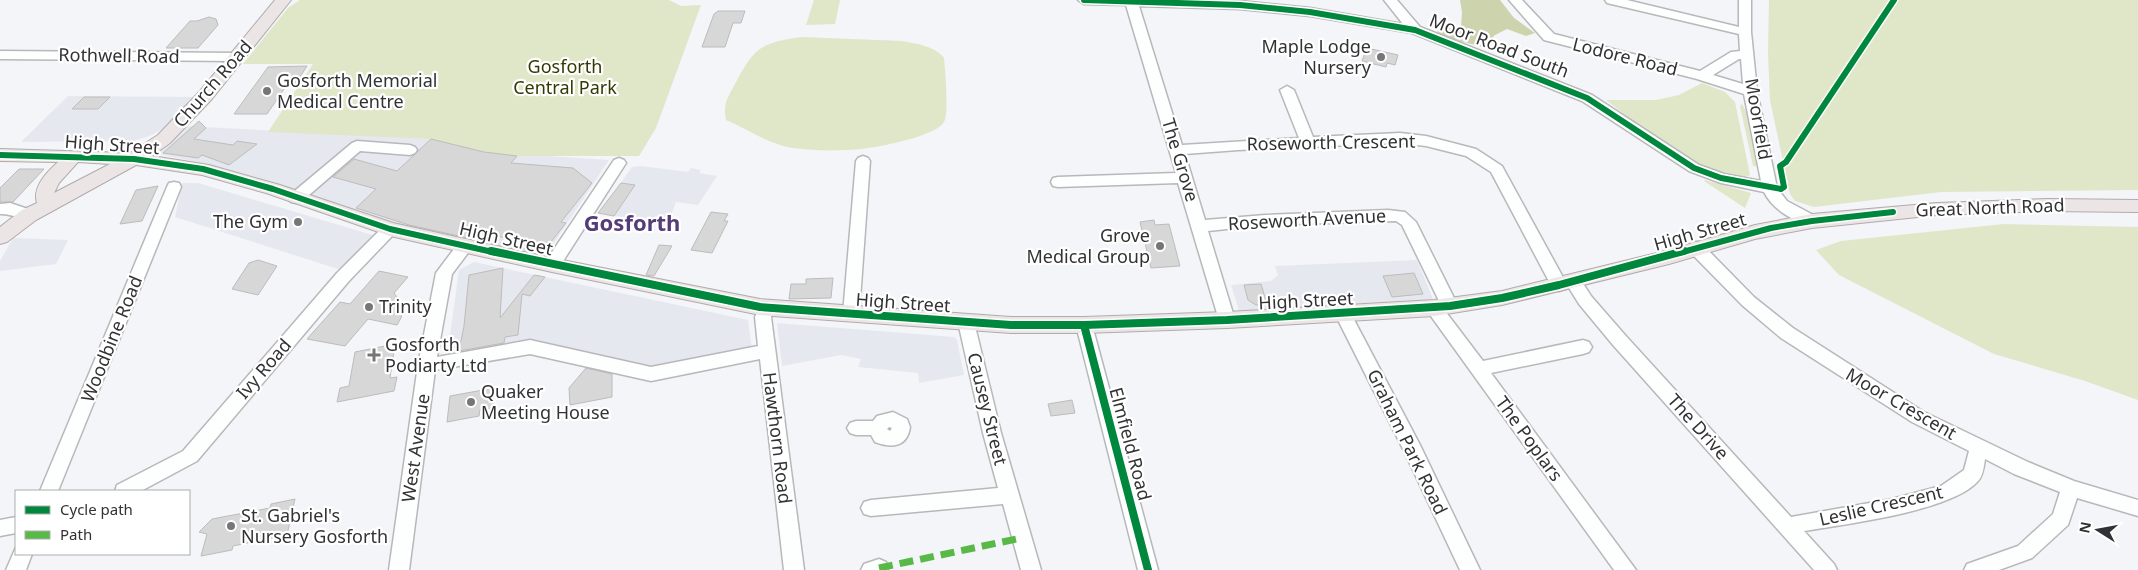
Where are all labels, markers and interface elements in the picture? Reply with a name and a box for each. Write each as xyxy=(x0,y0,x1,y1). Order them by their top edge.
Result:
street label: Moor Road South xyxy=(1426,7,1573,83)
street label: Lodore Road xyxy=(1570,31,1680,81)
place label: Maple Lodge Nursery xyxy=(1261,34,1372,79)
street label: Church Road xyxy=(168,35,257,132)
street label: Rothwell Road xyxy=(58,42,180,68)
marker: Maple Lodge Nursery xyxy=(1375,51,1387,63)
park label: Gosforth Central Park xyxy=(513,54,617,99)
place label: Gosforth Memorial Medical Centre xyxy=(277,68,437,113)
street label: Moorfield xyxy=(1740,76,1778,161)
marker: Gosforth Memorial Medical Centre xyxy=(261,85,273,97)
street label: The Grove xyxy=(1157,115,1205,204)
street label: High Street xyxy=(64,129,161,159)
street label: Roseworth Crescent xyxy=(1246,129,1416,155)
street label: Great North Road xyxy=(1915,192,2065,222)
street label: Roseworth Avenue xyxy=(1227,203,1387,235)
street label: High Street xyxy=(1651,206,1749,256)
district label: Gosforth xyxy=(584,207,680,237)
place label: The Gym xyxy=(213,209,288,233)
marker: The Gym xyxy=(292,216,304,228)
street label: High Street xyxy=(457,216,556,261)
place label: Grove Medical Group xyxy=(1026,223,1150,268)
marker: Grove Medical Group xyxy=(1154,240,1166,252)
street label: Woodbine Road xyxy=(75,272,147,405)
street label: High Street xyxy=(1258,286,1355,314)
street label: High Street xyxy=(855,287,952,317)
place label: Trinity xyxy=(379,294,432,318)
marker: Trinity xyxy=(363,301,375,313)
place label: Gosforth Podiarty Ltd xyxy=(385,332,487,377)
street label: Ivy Road xyxy=(230,333,296,404)
marker: Gosforth Podiarty Ltd xyxy=(367,348,381,362)
street label: Causey Street xyxy=(962,350,1014,468)
street label: Moor Crescent xyxy=(1842,362,1962,445)
street label: Graham Park Road xyxy=(1362,365,1454,518)
street label: Hawthorn Road xyxy=(758,371,798,505)
place label: Quaker Meeting House xyxy=(481,379,610,424)
street label: Elmfield Road xyxy=(1104,385,1158,503)
street label: The Drive xyxy=(1663,388,1735,464)
street label: The Poplars xyxy=(1491,391,1569,486)
street label: West Avenue xyxy=(396,392,435,504)
marker: Quaker Meeting House xyxy=(465,396,477,408)
street label: Leslie Crescent xyxy=(1817,479,1945,531)
legend xyxy=(15,490,190,555)
text: Cycle path xyxy=(60,499,133,519)
place label: St. Gabriel's Nursery Gosforth xyxy=(241,503,388,548)
north arrow xyxy=(2073,505,2123,555)
marker: St. Gabriel's Nursery Gosforth xyxy=(225,520,237,532)
text: N xyxy=(2074,520,2095,535)
text: Path xyxy=(60,524,92,544)

